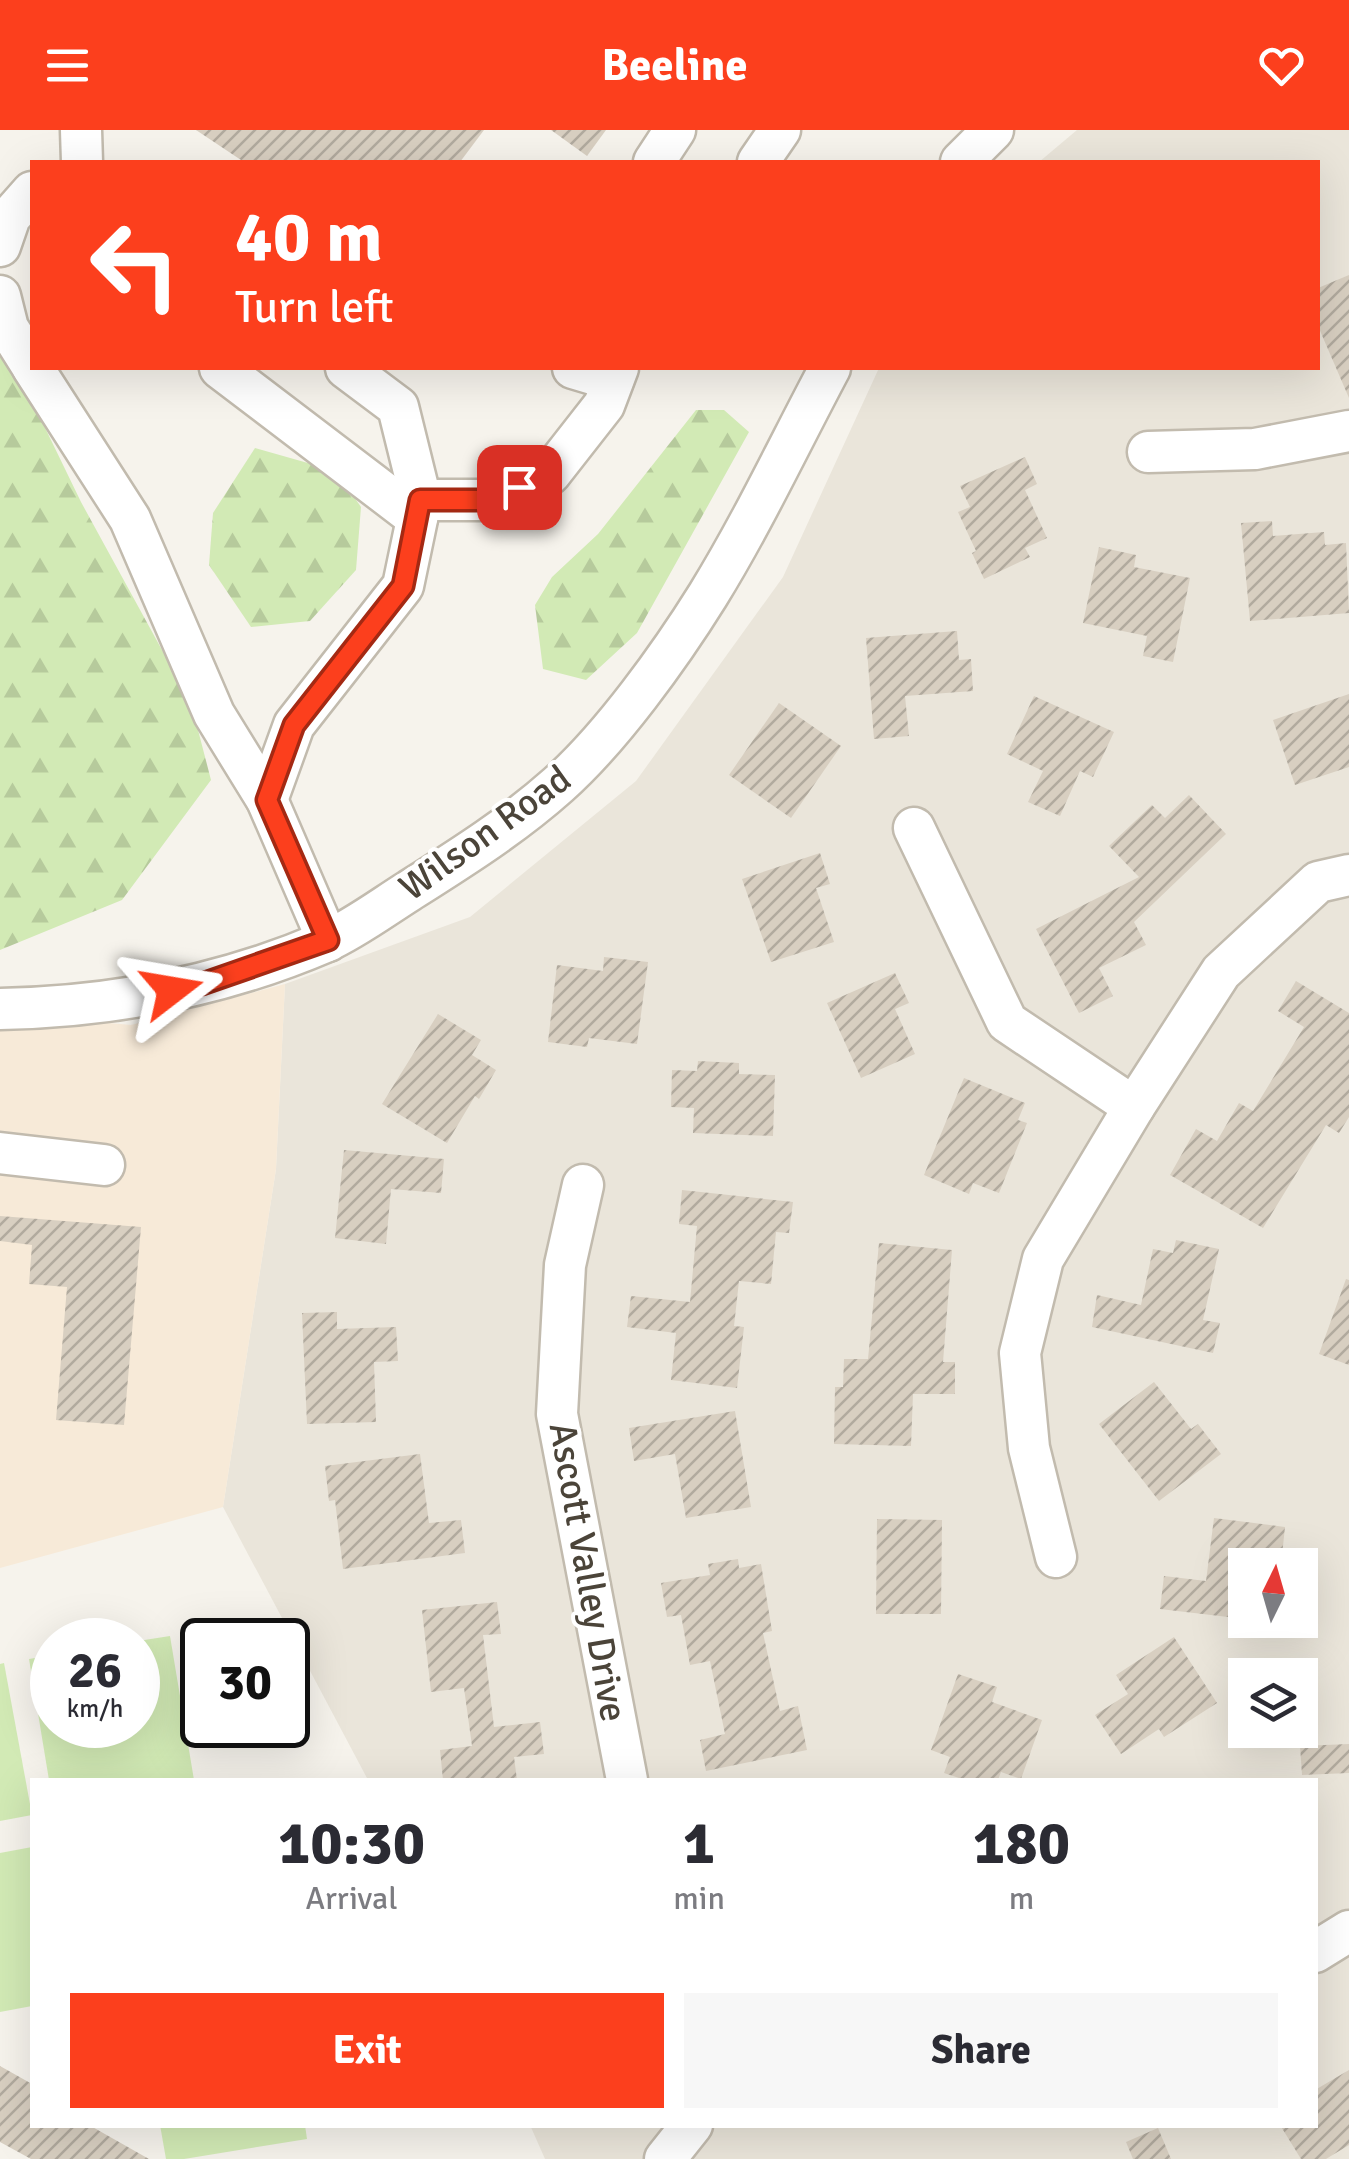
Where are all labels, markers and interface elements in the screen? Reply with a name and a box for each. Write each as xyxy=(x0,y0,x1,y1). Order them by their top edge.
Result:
icon: menu xyxy=(40,38,95,93)
text: Beeline xyxy=(601,38,748,93)
icon: heart xyxy=(1254,38,1309,93)
text: 40 m xyxy=(235,194,383,280)
icon: left xyxy=(70,200,200,330)
text: Turn left xyxy=(235,280,394,335)
pin xyxy=(477,445,562,530)
icon: arrive xyxy=(492,460,547,515)
street label: Wilson Road xyxy=(390,755,580,911)
position arrow xyxy=(120,938,224,1042)
street label: Ascott Valley Drive xyxy=(539,1419,637,1725)
north arrow xyxy=(1228,1548,1318,1638)
map controls xyxy=(1228,1548,1318,1748)
speed limit sign: 30 xyxy=(180,1618,310,1748)
text: 26 xyxy=(68,1640,122,1702)
button: layers xyxy=(1228,1658,1318,1748)
text: km/h xyxy=(67,1693,123,1724)
text: 10:30 xyxy=(278,1807,425,1881)
text: 1 xyxy=(683,1807,715,1881)
text: 180 xyxy=(973,1807,1070,1881)
text: Arrival xyxy=(306,1879,398,1918)
text: min xyxy=(673,1879,725,1918)
text: m xyxy=(1009,1879,1034,1918)
button: Exit xyxy=(70,1993,664,2108)
button: Share xyxy=(684,1993,1278,2108)

